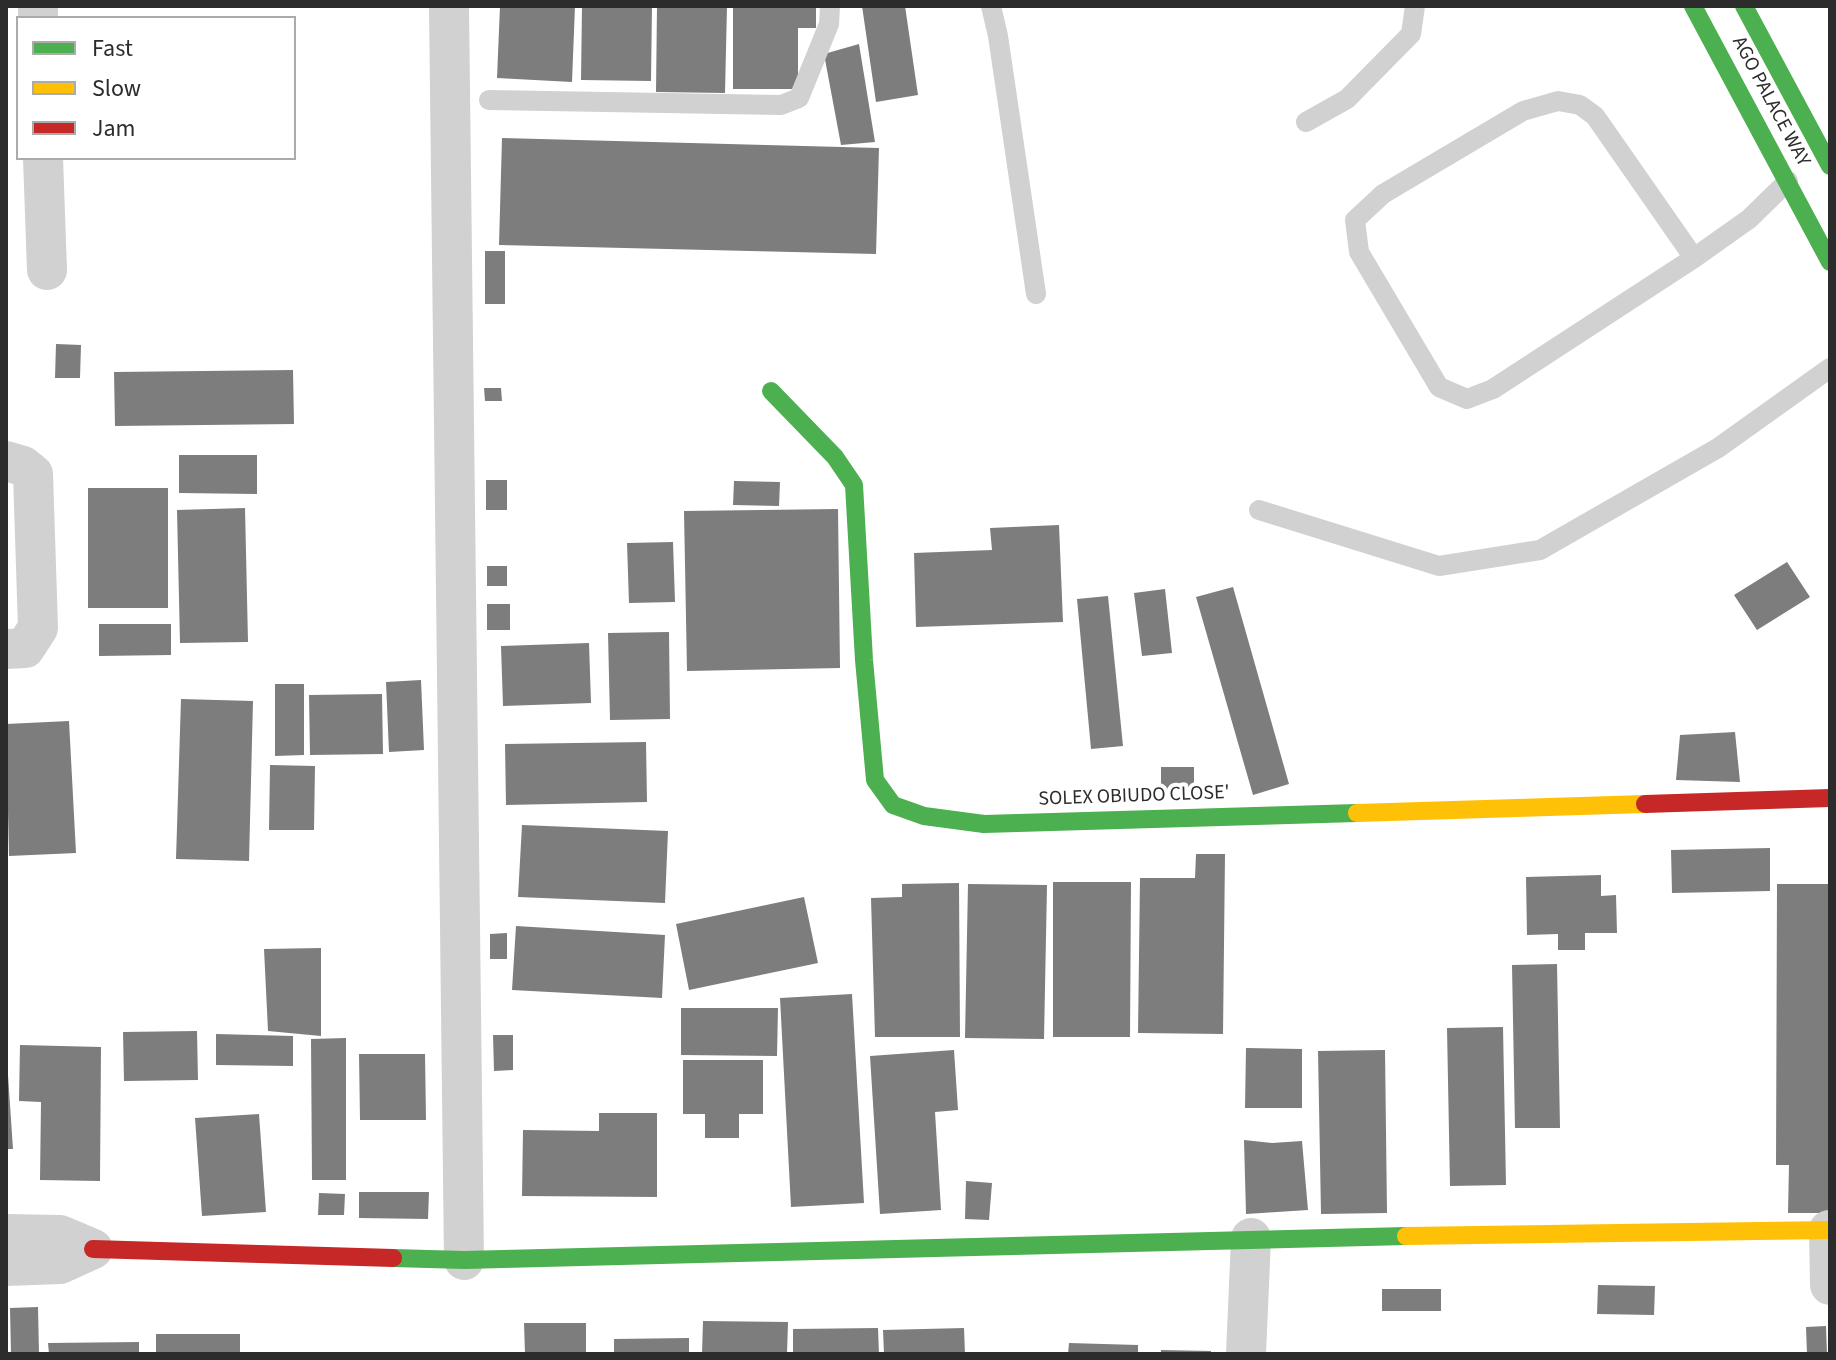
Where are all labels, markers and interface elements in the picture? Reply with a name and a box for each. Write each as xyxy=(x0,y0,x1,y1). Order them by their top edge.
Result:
legend xyxy=(16,16,296,160)
text: Fast xyxy=(92,31,133,66)
street label: AGO PALACE WAY xyxy=(1726,33,1814,171)
text: Slow xyxy=(92,71,141,106)
text: Jam xyxy=(92,111,136,146)
street label: SOLEX OBIUDO CLOSE' xyxy=(1038,782,1230,812)

